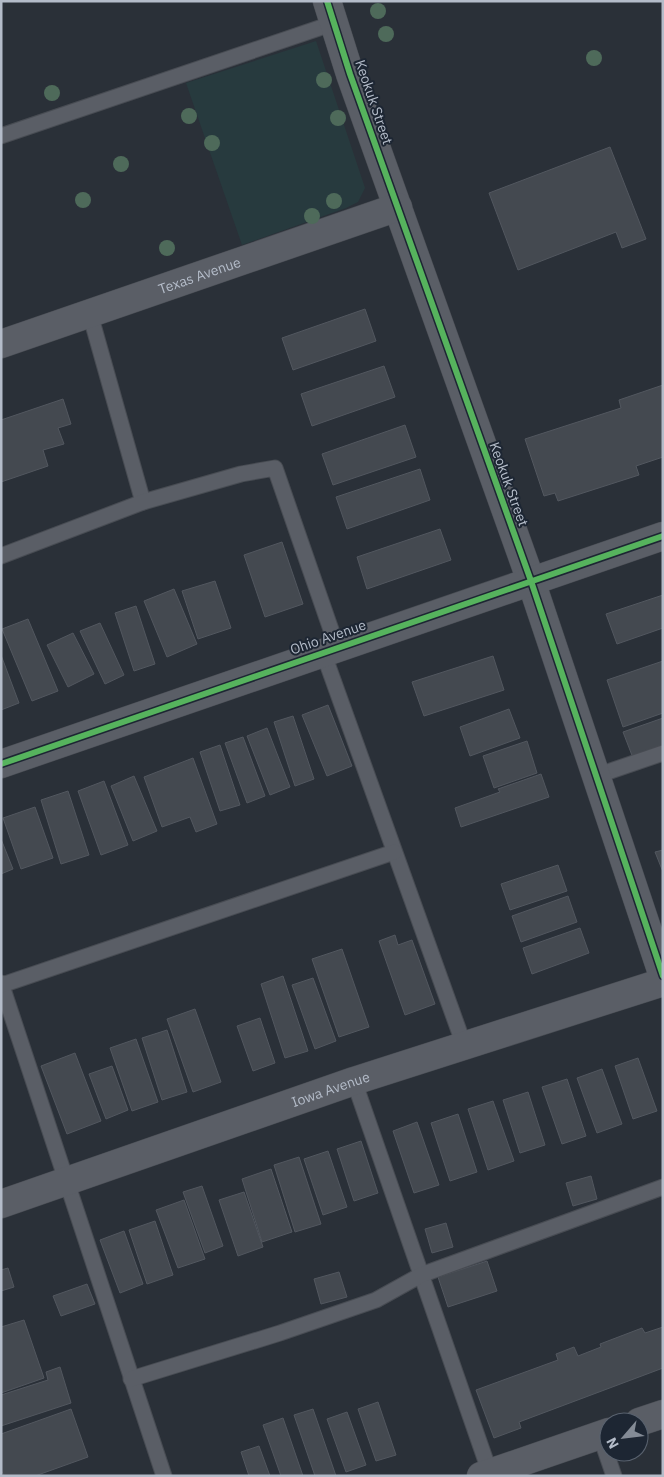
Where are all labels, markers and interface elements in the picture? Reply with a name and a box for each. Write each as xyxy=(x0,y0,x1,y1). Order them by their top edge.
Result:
street label: Keokuk Street xyxy=(351,57,397,147)
street label: Texas Avenue xyxy=(156,253,243,298)
street label: Keokuk Street xyxy=(485,439,533,529)
street label: Ohio Avenue xyxy=(288,615,369,658)
street label: Iowa Avenue xyxy=(289,1067,372,1111)
north arrow xyxy=(599,1412,649,1462)
text: N xyxy=(602,1434,623,1452)

